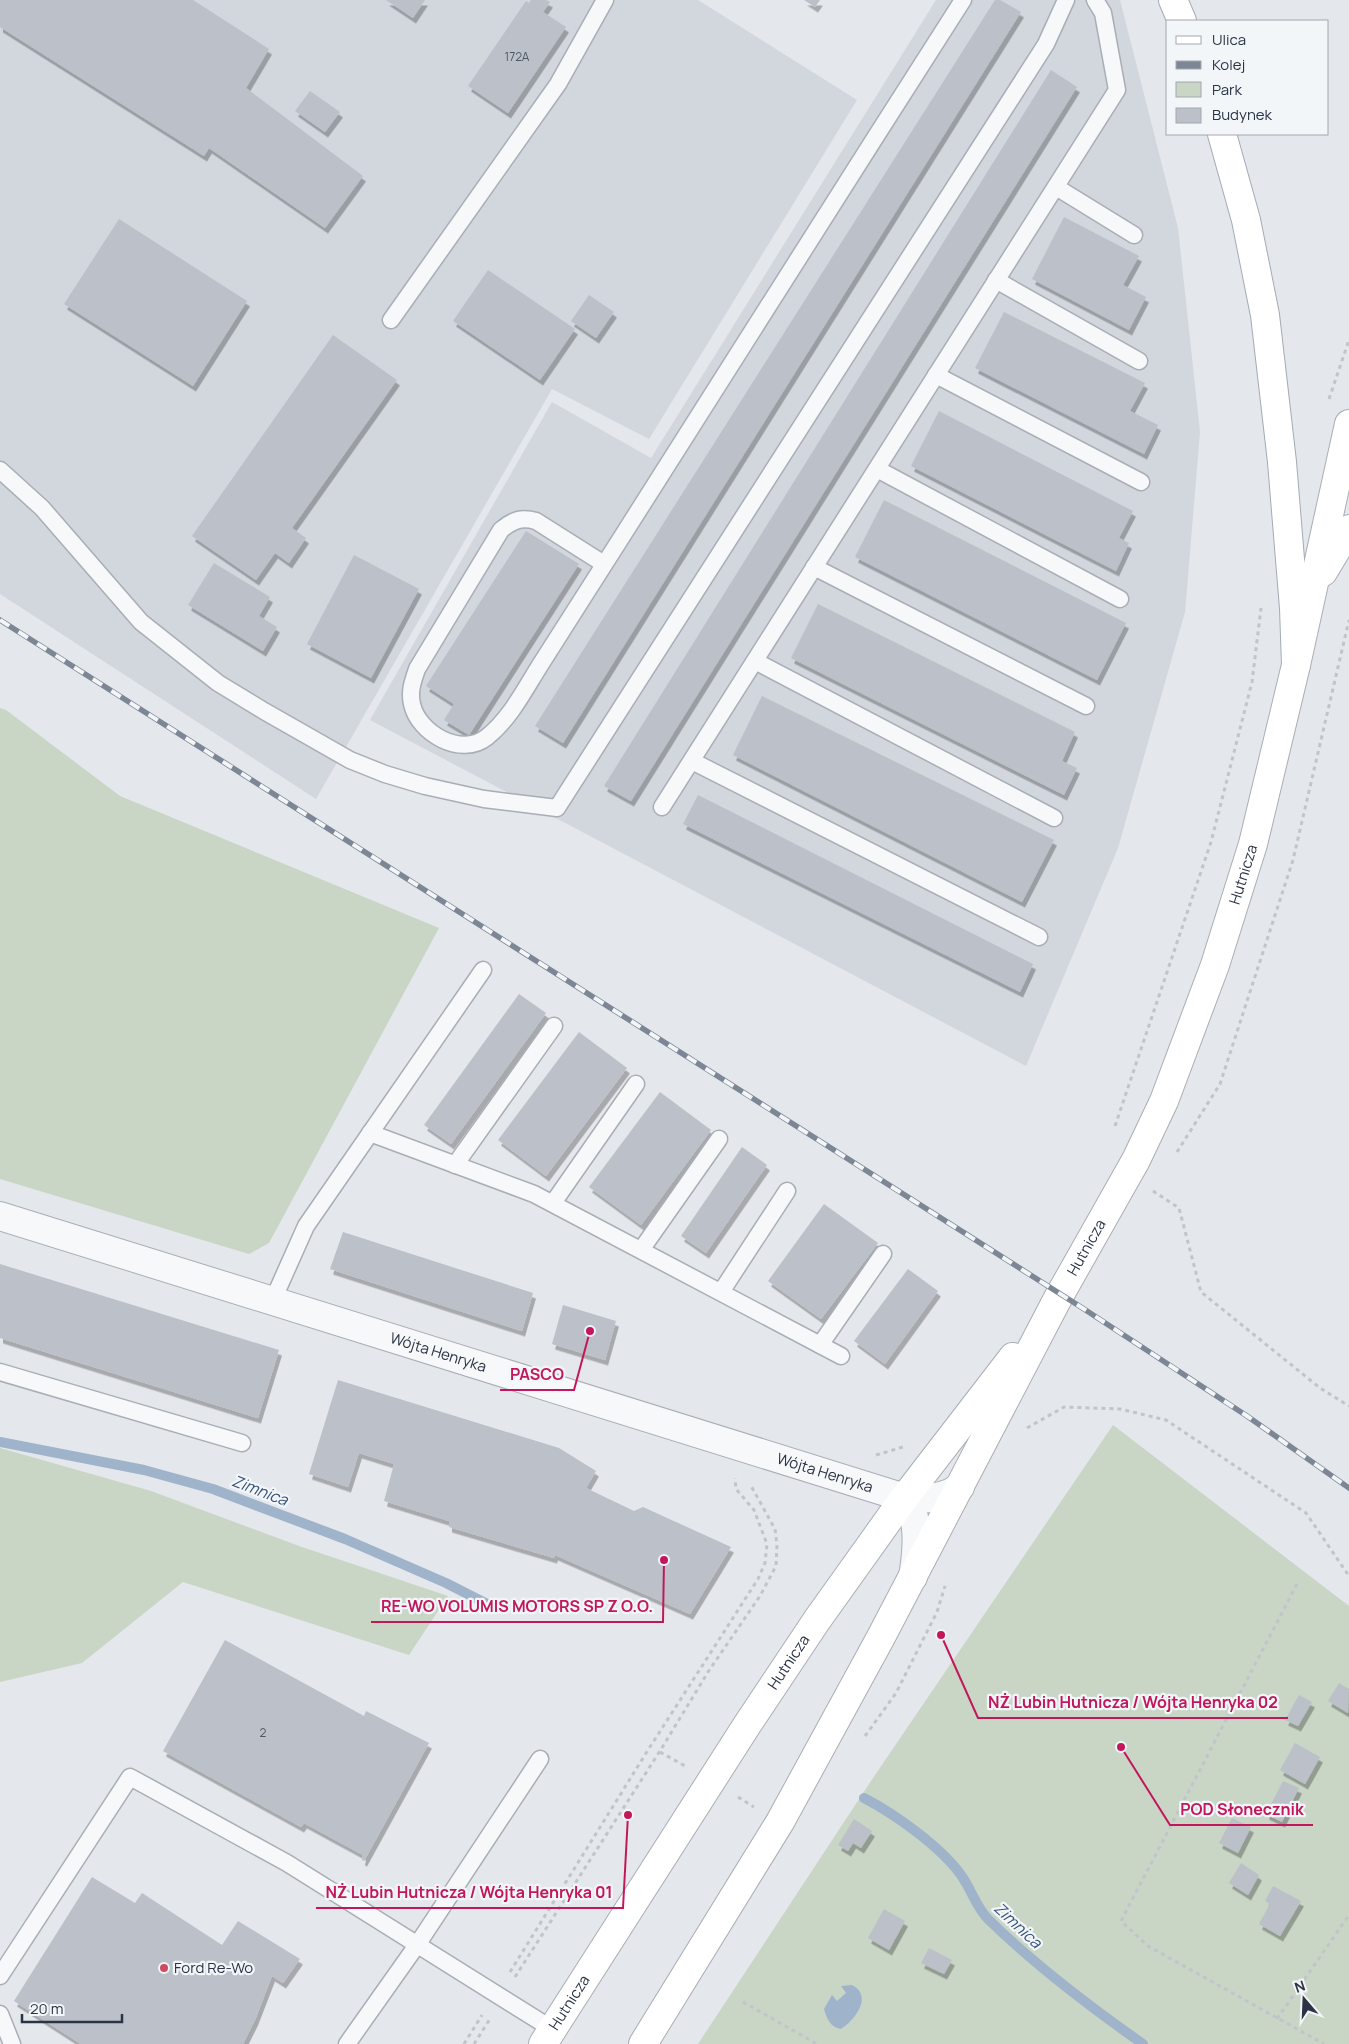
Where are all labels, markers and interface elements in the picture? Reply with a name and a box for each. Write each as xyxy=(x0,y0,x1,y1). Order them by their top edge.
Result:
legend xyxy=(1166,20,1329,135)
text: Ulica xyxy=(1212,29,1246,50)
house number: 172A xyxy=(505,48,530,65)
text: Kolej xyxy=(1212,54,1245,75)
text: Park xyxy=(1212,79,1242,100)
text: Budynek xyxy=(1212,104,1273,125)
street label: Hutnicza xyxy=(1224,842,1262,907)
street label: Hutnicza xyxy=(1062,1215,1110,1279)
street label: Wójta Henryka xyxy=(388,1327,489,1377)
callout: PASCO xyxy=(500,1359,574,1390)
text: PASCO xyxy=(510,1363,564,1385)
street label: Wójta Henryka xyxy=(774,1448,876,1497)
water label: Zimnica xyxy=(229,1469,292,1511)
callout: RE-WO VOLUMIS MOTORS SP Z O.O. xyxy=(371,1591,663,1622)
text: RE-WO VOLUMIS MOTORS SP Z O.O. xyxy=(381,1595,653,1617)
street label: Hutnicza xyxy=(762,1630,814,1694)
callout: NŻ Lubin Hutnicza / Wójta Henryka 02 xyxy=(978,1687,1288,1718)
text: NŻ Lubin Hutnicza / Wójta Henryka 02 xyxy=(988,1691,1278,1713)
house number: 2 xyxy=(260,1724,267,1741)
callout: POD Słonecznik xyxy=(1170,1794,1313,1825)
text: POD Słonecznik xyxy=(1180,1798,1304,1820)
callout: NŻ Lubin Hutnicza / Wójta Henryka 01 xyxy=(316,1877,623,1908)
text: NŻ Lubin Hutnicza / Wójta Henryka 01 xyxy=(325,1881,613,1903)
water label: Zimnica xyxy=(989,1897,1048,1954)
place label: Ford Re-Wo xyxy=(174,1957,253,1978)
marker: Ford Re-Wo xyxy=(158,1962,170,1974)
street label: Hutnicza xyxy=(543,1971,594,2034)
north arrow xyxy=(1279,1974,1329,2024)
text: N xyxy=(1292,1976,1307,1997)
scale bar xyxy=(22,1992,122,2024)
text: 20 m xyxy=(30,1998,63,2019)

